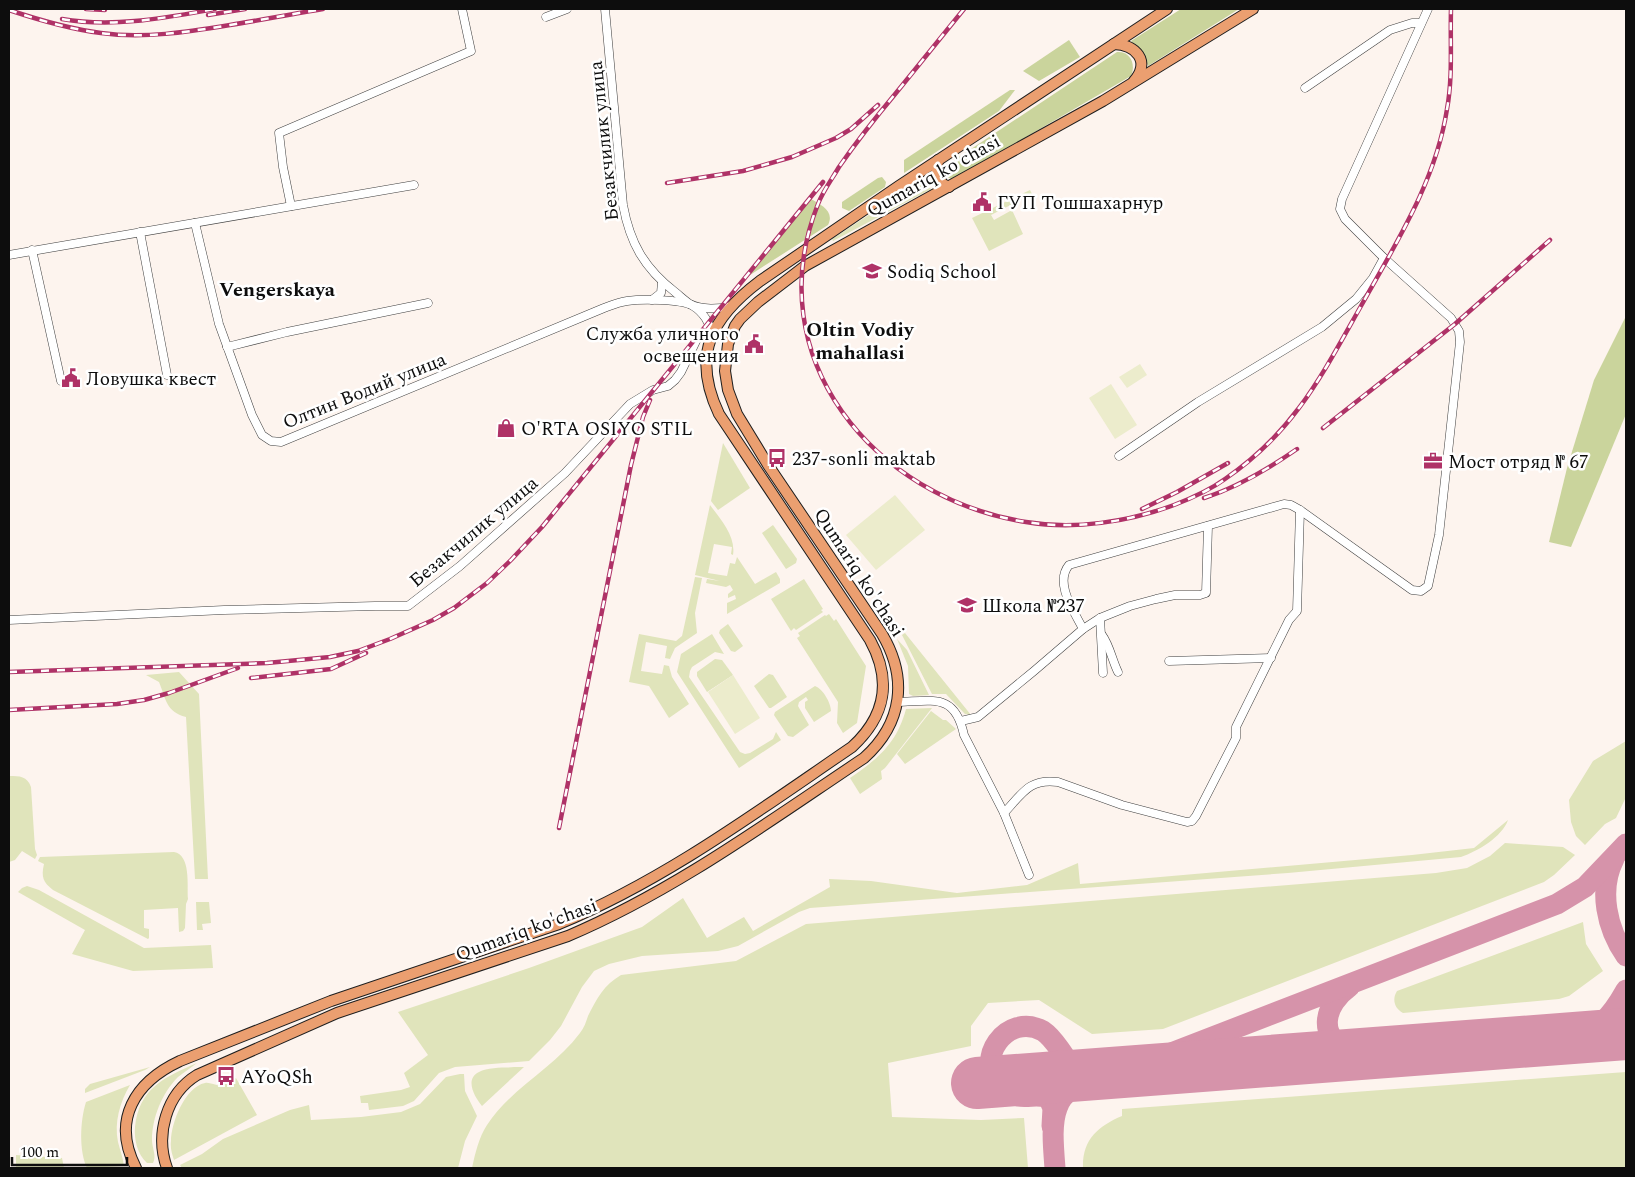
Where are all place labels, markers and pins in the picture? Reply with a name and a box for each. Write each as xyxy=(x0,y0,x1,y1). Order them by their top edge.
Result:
place label: ГУП Тошшахарнур xyxy=(997,189,1163,218)
public building icon: ГУП Тошшахарнур xyxy=(971,191,993,213)
place label: Sodiq School xyxy=(887,258,997,287)
school or university icon: Sodiq School xyxy=(861,260,883,282)
place label: Служба уличного освещения xyxy=(586,320,739,371)
public building icon: Служба уличного освещения xyxy=(743,333,765,355)
place label: Ловушка квест xyxy=(86,365,216,394)
public building icon: Ловушка квест xyxy=(60,367,82,389)
place label: O'RTA OSIYO STIL xyxy=(521,415,693,444)
shop icon: O'RTA OSIYO STIL xyxy=(495,417,517,439)
place label: 237-sonli maktab xyxy=(792,445,936,474)
bus stop icon: 237-sonli maktab xyxy=(766,447,788,469)
place label: Мост отряд № 67 xyxy=(1448,448,1589,477)
office icon: Мост отряд № 67 xyxy=(1422,450,1444,472)
place label: Школа №237 xyxy=(982,592,1085,621)
school or university icon: Школа №237 xyxy=(956,594,978,616)
place label: AYoQSh xyxy=(241,1063,313,1092)
bus stop icon: AYoQSh xyxy=(215,1065,237,1087)

